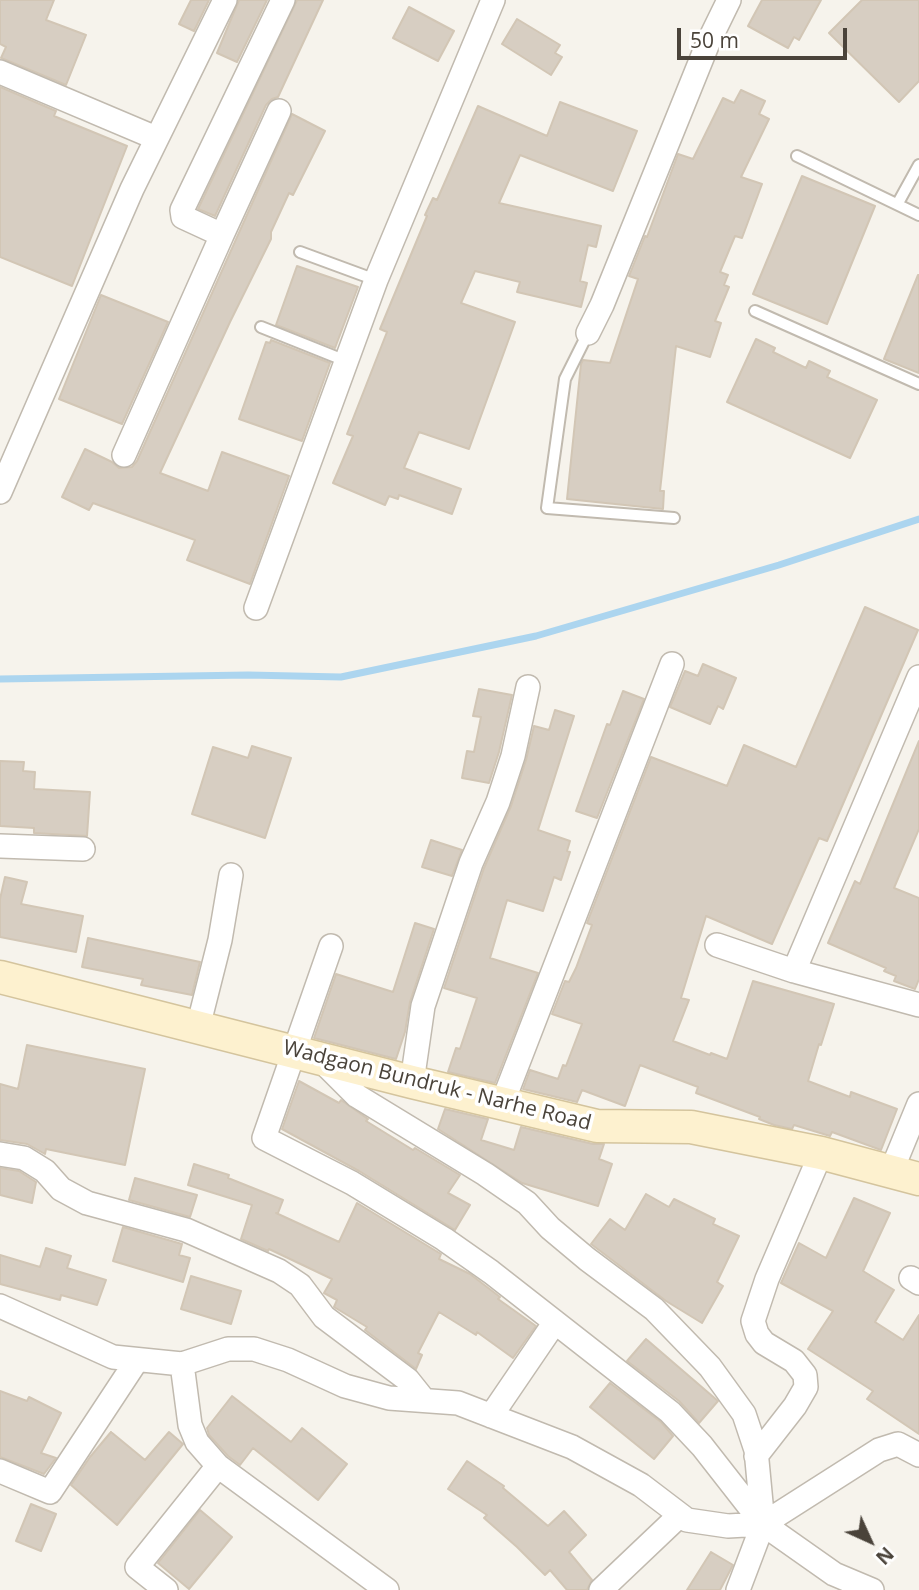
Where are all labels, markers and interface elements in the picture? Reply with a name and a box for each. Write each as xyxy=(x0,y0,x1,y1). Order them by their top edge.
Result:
scale bar xyxy=(681,14,851,58)
text: 50 m xyxy=(690,26,739,54)
street label: Wadgaon Bundruk - Narhe Road xyxy=(280,1035,594,1137)
north arrow xyxy=(835,1506,905,1576)
text: N xyxy=(870,1541,900,1570)

